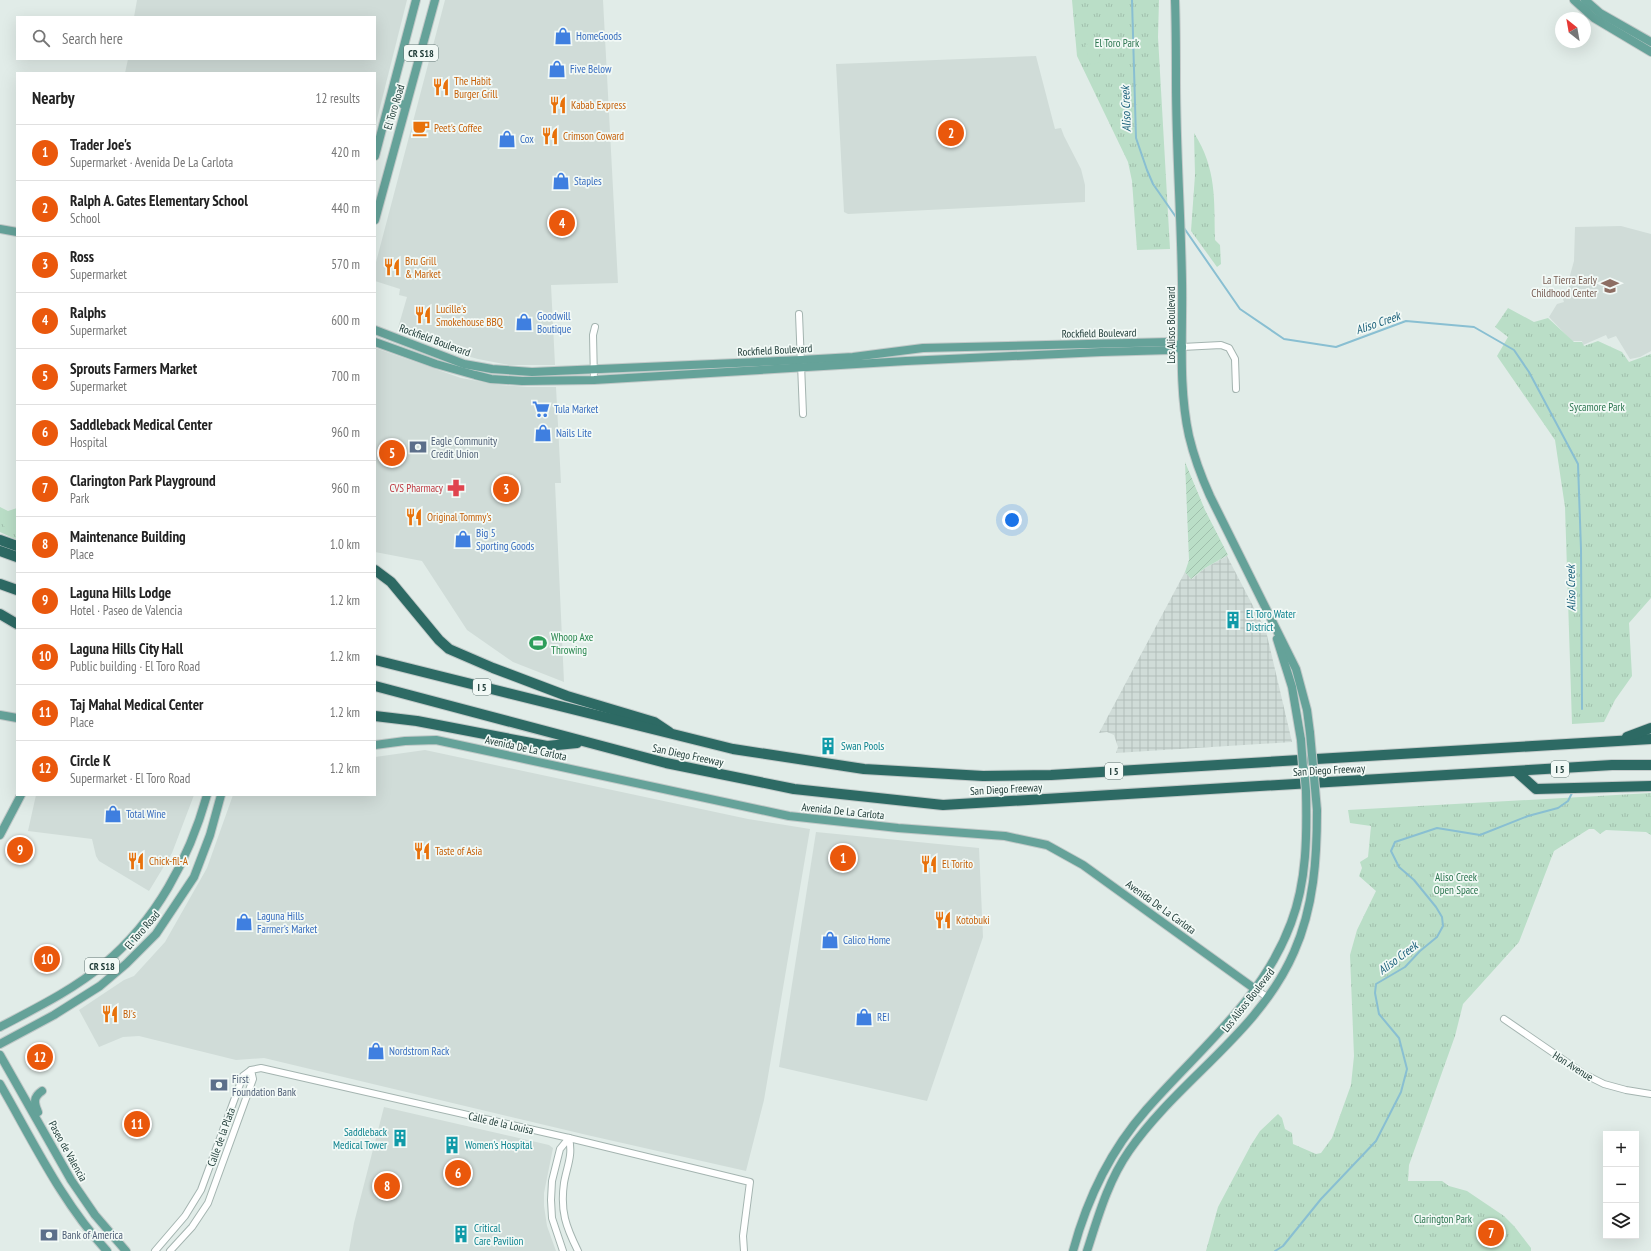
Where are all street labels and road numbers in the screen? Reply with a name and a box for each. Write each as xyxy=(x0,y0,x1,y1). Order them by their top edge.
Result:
road number: CR S18 xyxy=(404,45,438,61)
street label: El Toro Road xyxy=(380,82,408,131)
street label: Los Alisos Boulevard xyxy=(1164,286,1178,364)
street label: Rockfield Boulevard xyxy=(397,321,473,359)
street label: Rockfield Boulevard xyxy=(1061,325,1137,341)
street label: Rockfield Boulevard xyxy=(737,341,813,359)
road number: I 5 xyxy=(473,679,491,695)
street label: Avenida De La Carlota xyxy=(484,733,568,763)
street label: San Diego Freeway xyxy=(651,741,726,770)
street label: San Diego Freeway xyxy=(1293,761,1366,779)
road number: I 5 xyxy=(1551,761,1569,777)
road number: I 5 xyxy=(1105,763,1123,779)
street label: San Diego Freeway xyxy=(970,780,1043,798)
street label: Avenida De La Carlota xyxy=(801,800,885,822)
street label: Avenida De La Carlota xyxy=(1123,877,1199,937)
street label: El Toro Road xyxy=(121,908,163,952)
road number: CR S18 xyxy=(85,958,119,974)
street label: Los Alisos Boulevard xyxy=(1219,965,1277,1035)
street label: Hon Avenue xyxy=(1550,1048,1596,1084)
street label: Calle de la Plata xyxy=(204,1106,238,1168)
street label: Calle de la Louisa xyxy=(467,1109,535,1137)
street label: Paseo de Valencia xyxy=(46,1118,90,1184)

